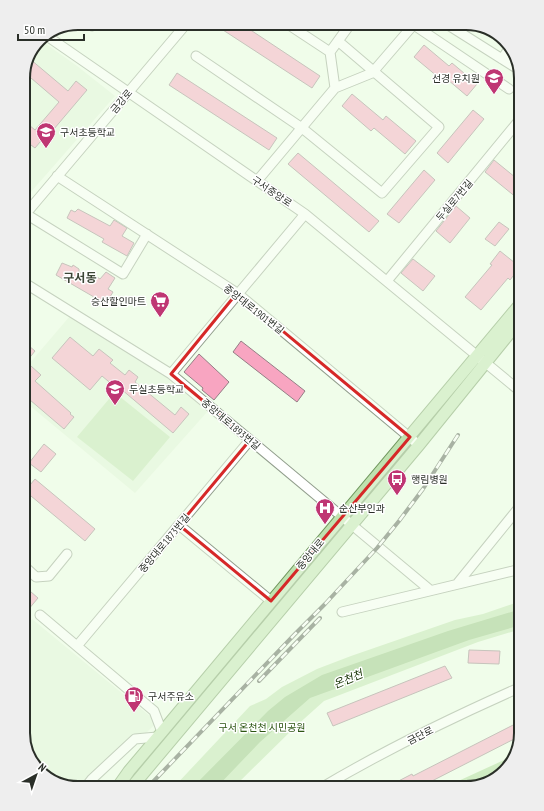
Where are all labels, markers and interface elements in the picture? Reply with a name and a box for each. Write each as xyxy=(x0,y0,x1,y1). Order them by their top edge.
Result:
scale bar xyxy=(18,16,84,42)
text: 50 m xyxy=(24,22,45,37)
school or university icon: 선경 유치원 xyxy=(483,67,505,95)
place label: 선경 유치원 xyxy=(432,72,480,85)
street label: 금강로 xyxy=(108,87,135,116)
school or university icon: 구서초등학교 xyxy=(35,121,57,149)
place label: 구서초등학교 xyxy=(60,126,115,139)
street label: 구서중앙로 xyxy=(249,173,294,210)
street label: 두실로7번길 xyxy=(433,177,476,224)
district label: 구서동 xyxy=(63,270,97,285)
street label: 중앙대로1901번길 xyxy=(221,282,287,337)
supermarket icon: 승산할인마트 xyxy=(149,290,171,318)
place label: 승산할인마트 xyxy=(91,295,146,308)
school or university icon: 두실초등학교 xyxy=(104,378,126,406)
place label: 두실초등학교 xyxy=(129,383,184,396)
street label: 중앙대로1893번길 xyxy=(198,396,263,453)
bus stop icon: 행림병원 xyxy=(386,468,408,496)
place label: 행림병원 xyxy=(411,473,448,486)
hospital icon: 순산부인과 xyxy=(314,497,336,525)
place label: 순산부인과 xyxy=(339,502,385,515)
street label: 중앙대로1873번길 xyxy=(136,511,193,576)
street label: 중앙대로 xyxy=(294,536,327,573)
water label: 온천천 xyxy=(331,666,366,691)
fuel station icon: 구서주유소 xyxy=(123,685,145,713)
place label: 구서주유소 xyxy=(148,690,194,703)
park label: 구서 온천천 시민공원 xyxy=(218,721,306,734)
street label: 금단로 xyxy=(405,723,435,748)
north arrow xyxy=(16,755,56,795)
text: N xyxy=(36,760,49,775)

